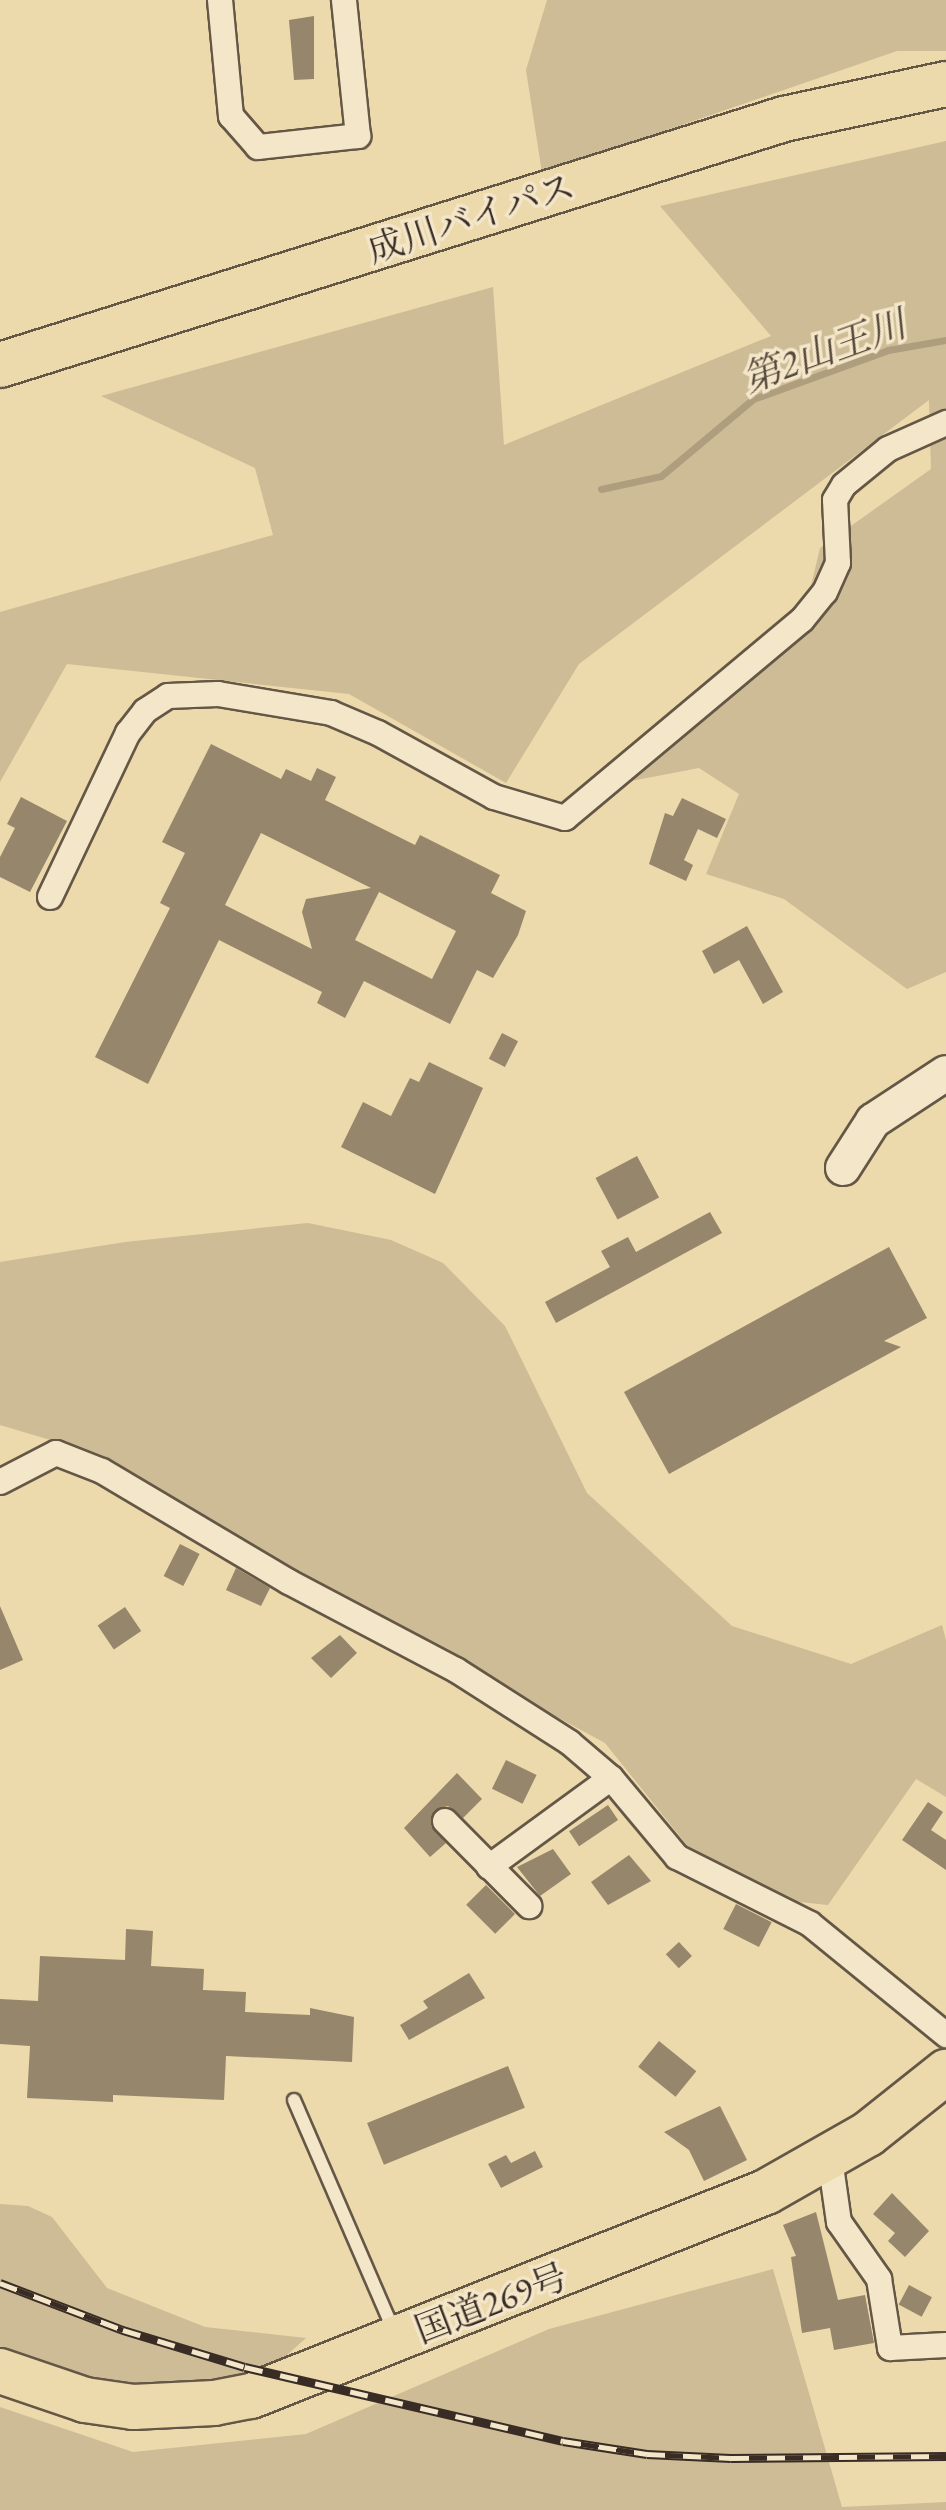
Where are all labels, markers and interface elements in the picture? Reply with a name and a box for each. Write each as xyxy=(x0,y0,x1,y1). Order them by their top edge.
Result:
street label: 成川バイパス xyxy=(362,164,580,272)
water label: 第2山王川 xyxy=(736,300,912,402)
street label: 国道269号 xyxy=(409,2254,573,2352)

